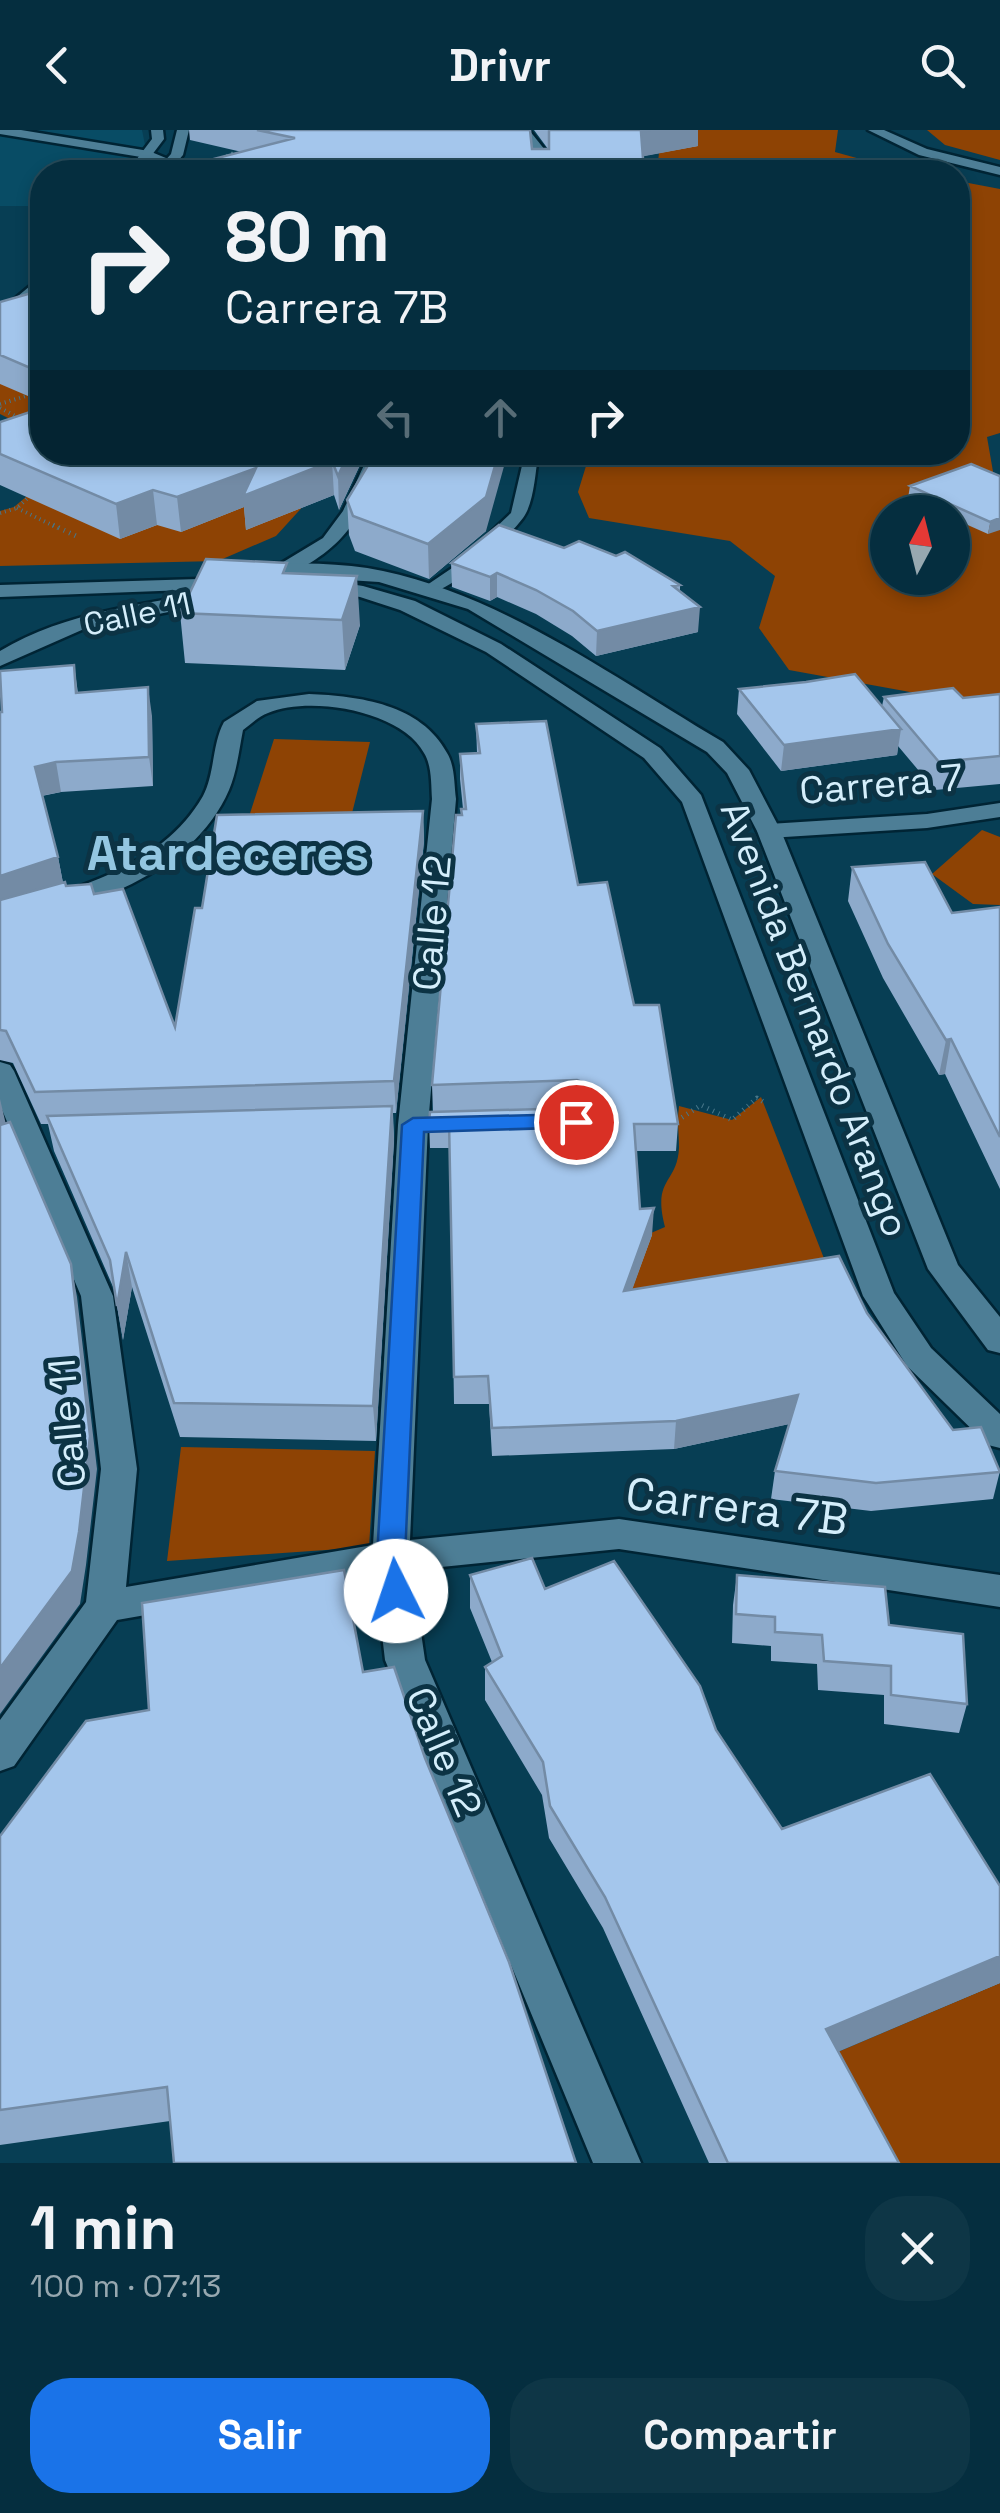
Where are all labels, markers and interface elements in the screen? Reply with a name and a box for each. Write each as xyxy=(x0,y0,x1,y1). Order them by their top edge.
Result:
text: Drivr xyxy=(449,37,551,94)
icon: back xyxy=(30,38,85,93)
icon: search xyxy=(915,38,970,93)
text: 80 m xyxy=(225,192,390,281)
icon: right xyxy=(60,200,190,330)
text: Carrera 7B xyxy=(225,279,448,336)
icon: left xyxy=(368,390,423,445)
icon: ahead xyxy=(473,390,528,445)
icon: right xyxy=(578,390,633,445)
north arrow xyxy=(870,495,970,595)
map controls xyxy=(870,495,970,595)
street label: Calle 11 xyxy=(80,583,194,645)
street label: Carrera 7 xyxy=(797,753,965,815)
street label: Avenida Bernardo Arango xyxy=(710,794,920,1244)
district label: Atardeceres xyxy=(87,823,369,884)
street label: Calle 12 xyxy=(402,853,462,993)
pin xyxy=(534,1080,619,1165)
icon: arrive xyxy=(549,1095,604,1150)
street label: Calle 11 xyxy=(37,1357,97,1489)
street label: Carrera 7B xyxy=(623,1465,851,1548)
position arrow xyxy=(344,1539,448,1643)
street label: Calle 12 xyxy=(395,1680,493,1824)
text: 1 min xyxy=(30,2190,177,2267)
button: close xyxy=(865,2196,970,2301)
text: 100 m · 07:13 xyxy=(30,2266,221,2306)
button: Salir xyxy=(30,2378,490,2493)
button: Compartir xyxy=(510,2378,970,2493)

